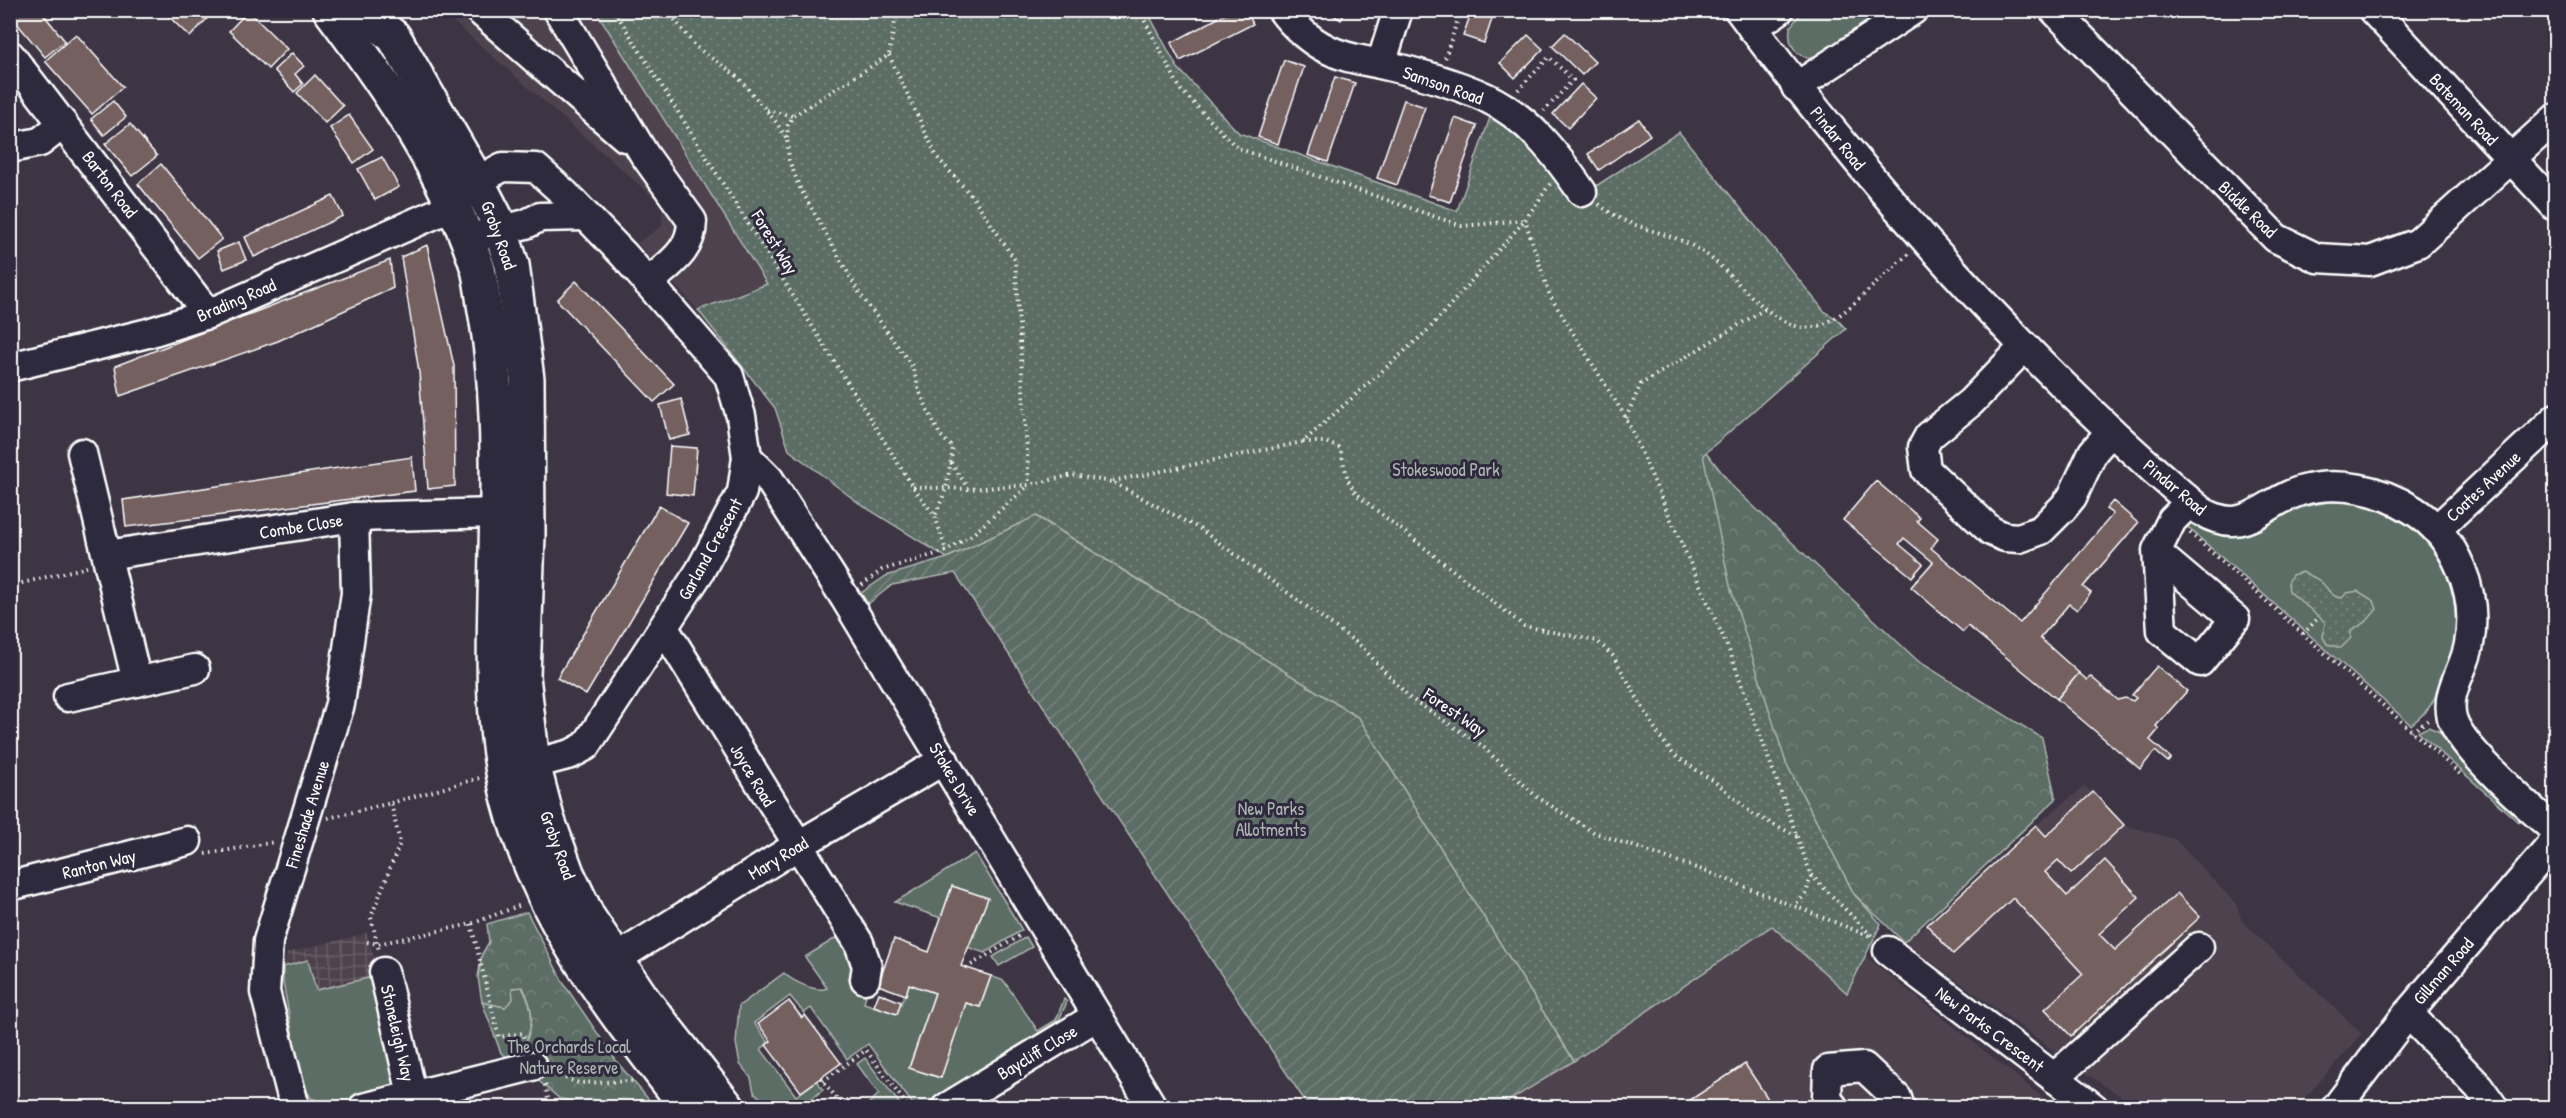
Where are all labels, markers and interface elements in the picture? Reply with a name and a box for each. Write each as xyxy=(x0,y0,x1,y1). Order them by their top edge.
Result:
street label: Samson Road xyxy=(1399,60,1487,110)
street label: Bateman Road xyxy=(2424,67,2504,151)
street label: Pindar Road xyxy=(1805,101,1871,175)
street label: Barton Road xyxy=(76,145,144,223)
street label: Biddle Road xyxy=(2213,175,2283,243)
street label: Groby Road xyxy=(475,197,523,273)
street label: Forest Way xyxy=(745,204,805,279)
street label: Brading Road xyxy=(192,272,280,328)
street label: Coates Avenue xyxy=(2440,445,2526,527)
street label: Pindar Road xyxy=(2138,453,2212,521)
park label: Stokeswood Park xyxy=(1392,457,1500,482)
street label: Garland Crescent xyxy=(672,493,749,605)
street label: Combe Close xyxy=(258,507,344,545)
street label: Forest Way xyxy=(1418,681,1492,742)
street label: Stokes Drive xyxy=(923,738,987,820)
street label: Joyce Road xyxy=(724,739,782,811)
street label: Fineshade Avenue xyxy=(278,757,335,872)
park label: New Parks Allotments xyxy=(1236,796,1306,842)
street label: Groby Road xyxy=(534,807,582,883)
street label: Mary Road xyxy=(743,830,813,886)
street label: Ranton Way xyxy=(60,843,139,885)
street label: Gillman Road xyxy=(2407,932,2479,1010)
street label: New Parks Crescent xyxy=(1931,980,2050,1079)
street label: Stoneleigh Way xyxy=(375,982,421,1084)
street label: Baycliff Close xyxy=(992,1018,1082,1086)
park label: The Orchards Local Nature Reserve xyxy=(507,1034,631,1080)

